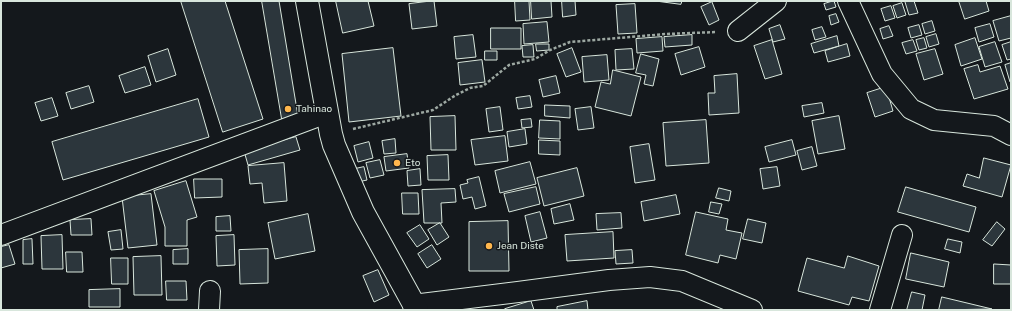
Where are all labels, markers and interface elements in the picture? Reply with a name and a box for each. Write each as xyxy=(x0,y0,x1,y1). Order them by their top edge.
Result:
place label: Tahinao xyxy=(296,103,332,115)
marker: Tahinao xyxy=(283,104,293,114)
place label: Eto xyxy=(405,157,420,169)
marker: Eto xyxy=(392,158,402,168)
place label: Jean Diste xyxy=(497,240,544,252)
marker: Jean Diste xyxy=(484,241,494,251)

